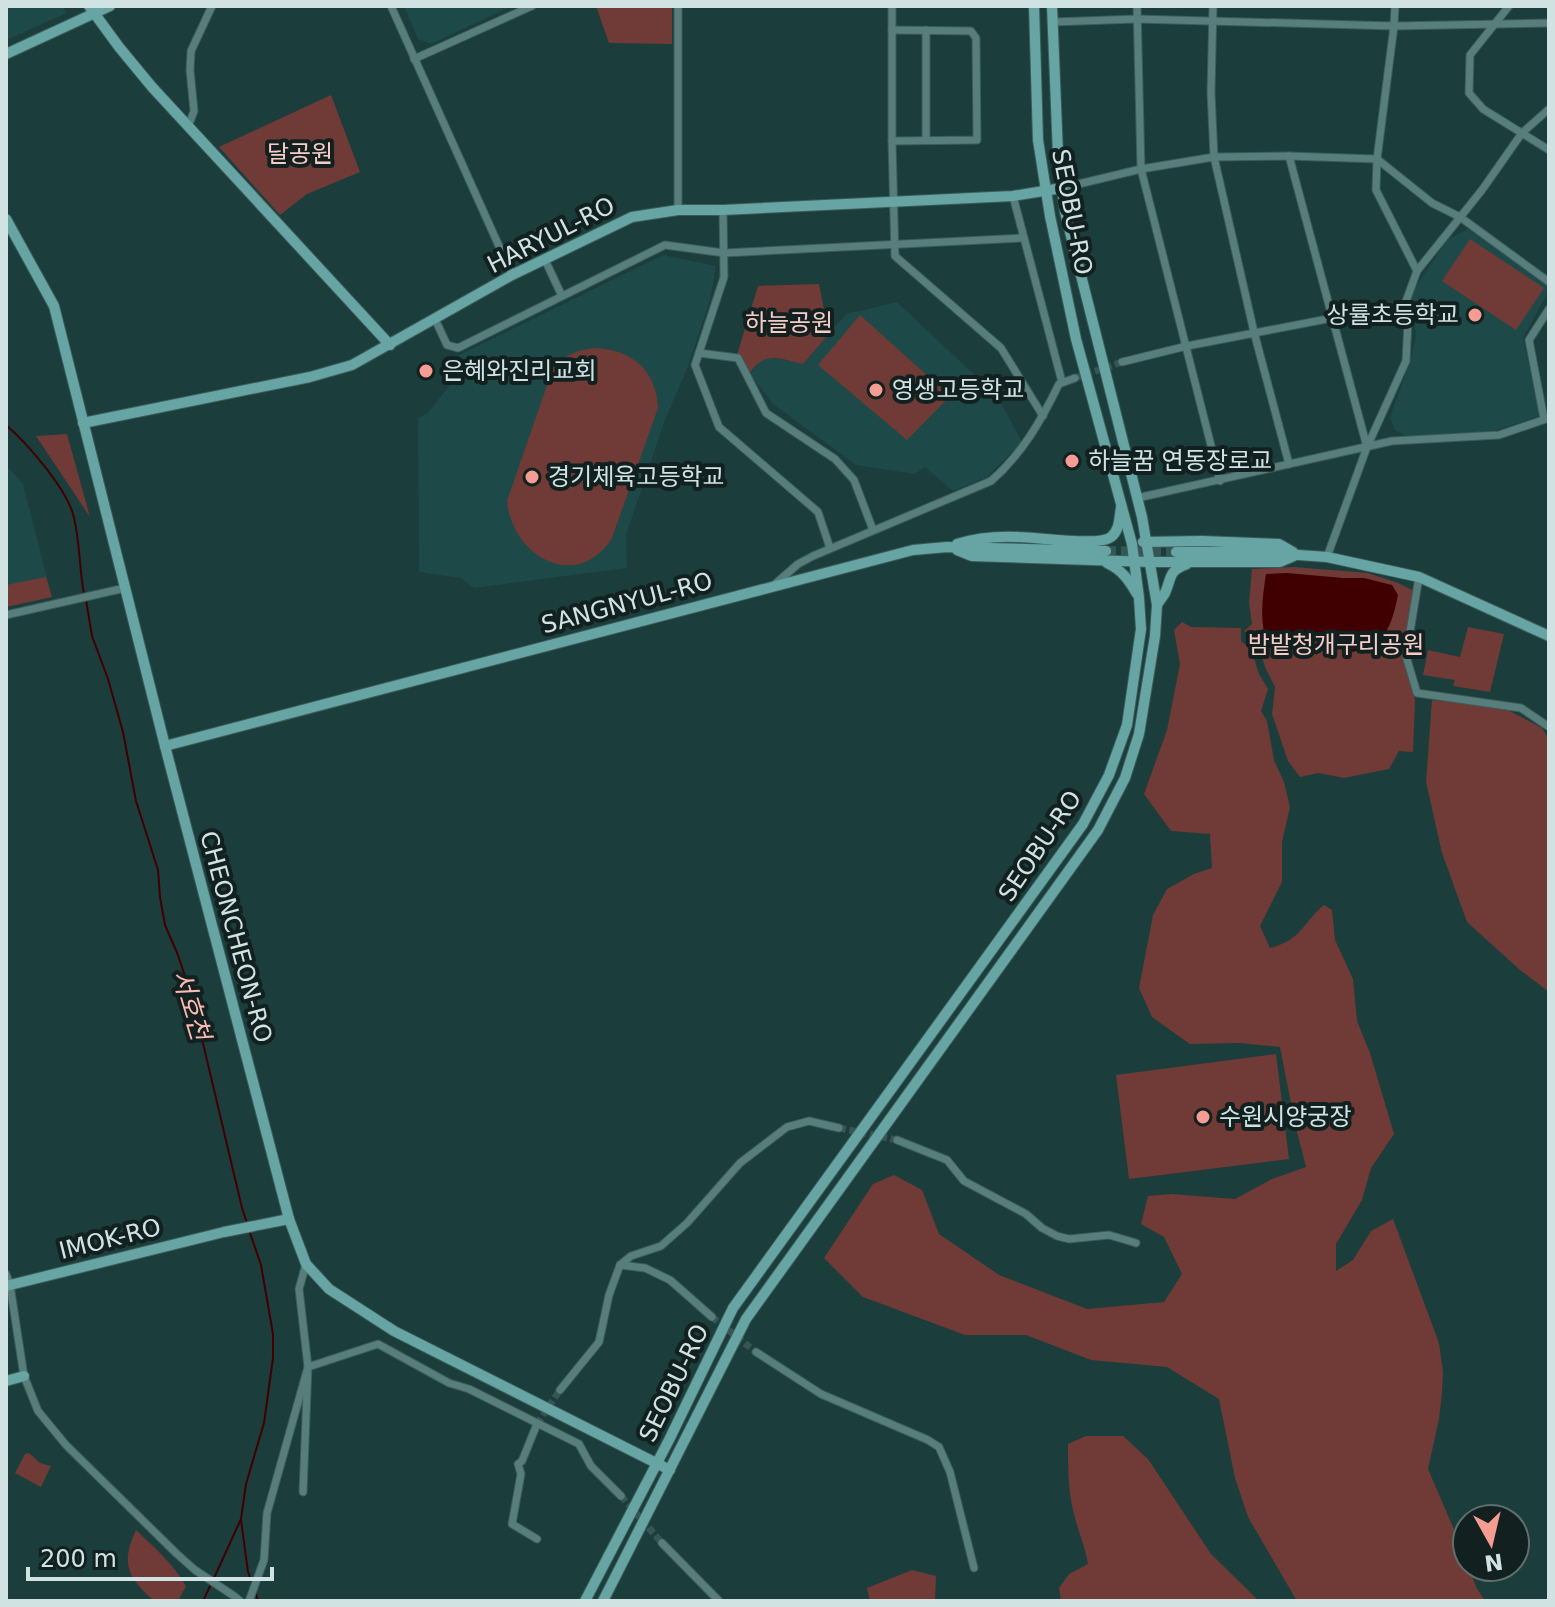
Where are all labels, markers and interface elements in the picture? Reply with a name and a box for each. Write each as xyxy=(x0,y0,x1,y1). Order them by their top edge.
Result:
park label: 달공원 xyxy=(267,140,333,168)
street label: SEOBU-RO xyxy=(1046,147,1098,277)
street label: HARYUL-RO xyxy=(483,191,619,279)
place label: 상률초등학교 xyxy=(1327,301,1459,329)
marker: 상률초등학교 xyxy=(1466,306,1484,324)
park label: 하늘공원 xyxy=(745,309,833,337)
place label: 은혜와진리교회 xyxy=(442,357,597,385)
marker: 은혜와진리교회 xyxy=(417,362,435,380)
place label: 영생고등학교 xyxy=(892,376,1024,404)
marker: 영생고등학교 xyxy=(867,381,885,399)
place label: 하늘꿈 연동장로교 xyxy=(1088,447,1272,475)
marker: 하늘꿈 연동장로교 xyxy=(1063,452,1081,470)
place label: 경기체육고등학교 xyxy=(548,463,725,491)
marker: 경기체육고등학교 xyxy=(523,468,541,486)
street label: SANGNYUL-RO xyxy=(538,567,716,639)
park label: 밤밭청개구리공원 xyxy=(1248,631,1424,659)
street label: SEOBU-RO xyxy=(993,785,1087,907)
street label: CHEONCHEON-RO xyxy=(194,828,278,1046)
water label: 서호천 xyxy=(166,966,217,1047)
place label: 수원시양궁장 xyxy=(1219,1103,1351,1131)
marker: 수원시양궁장 xyxy=(1194,1108,1212,1126)
street label: IMOK-RO xyxy=(56,1213,164,1265)
street label: SEOBU-RO xyxy=(633,1320,715,1446)
north arrow xyxy=(1451,1503,1531,1583)
scale bar xyxy=(28,1531,272,1581)
text: 200 m xyxy=(40,1545,117,1573)
text: N xyxy=(1483,1549,1505,1576)

